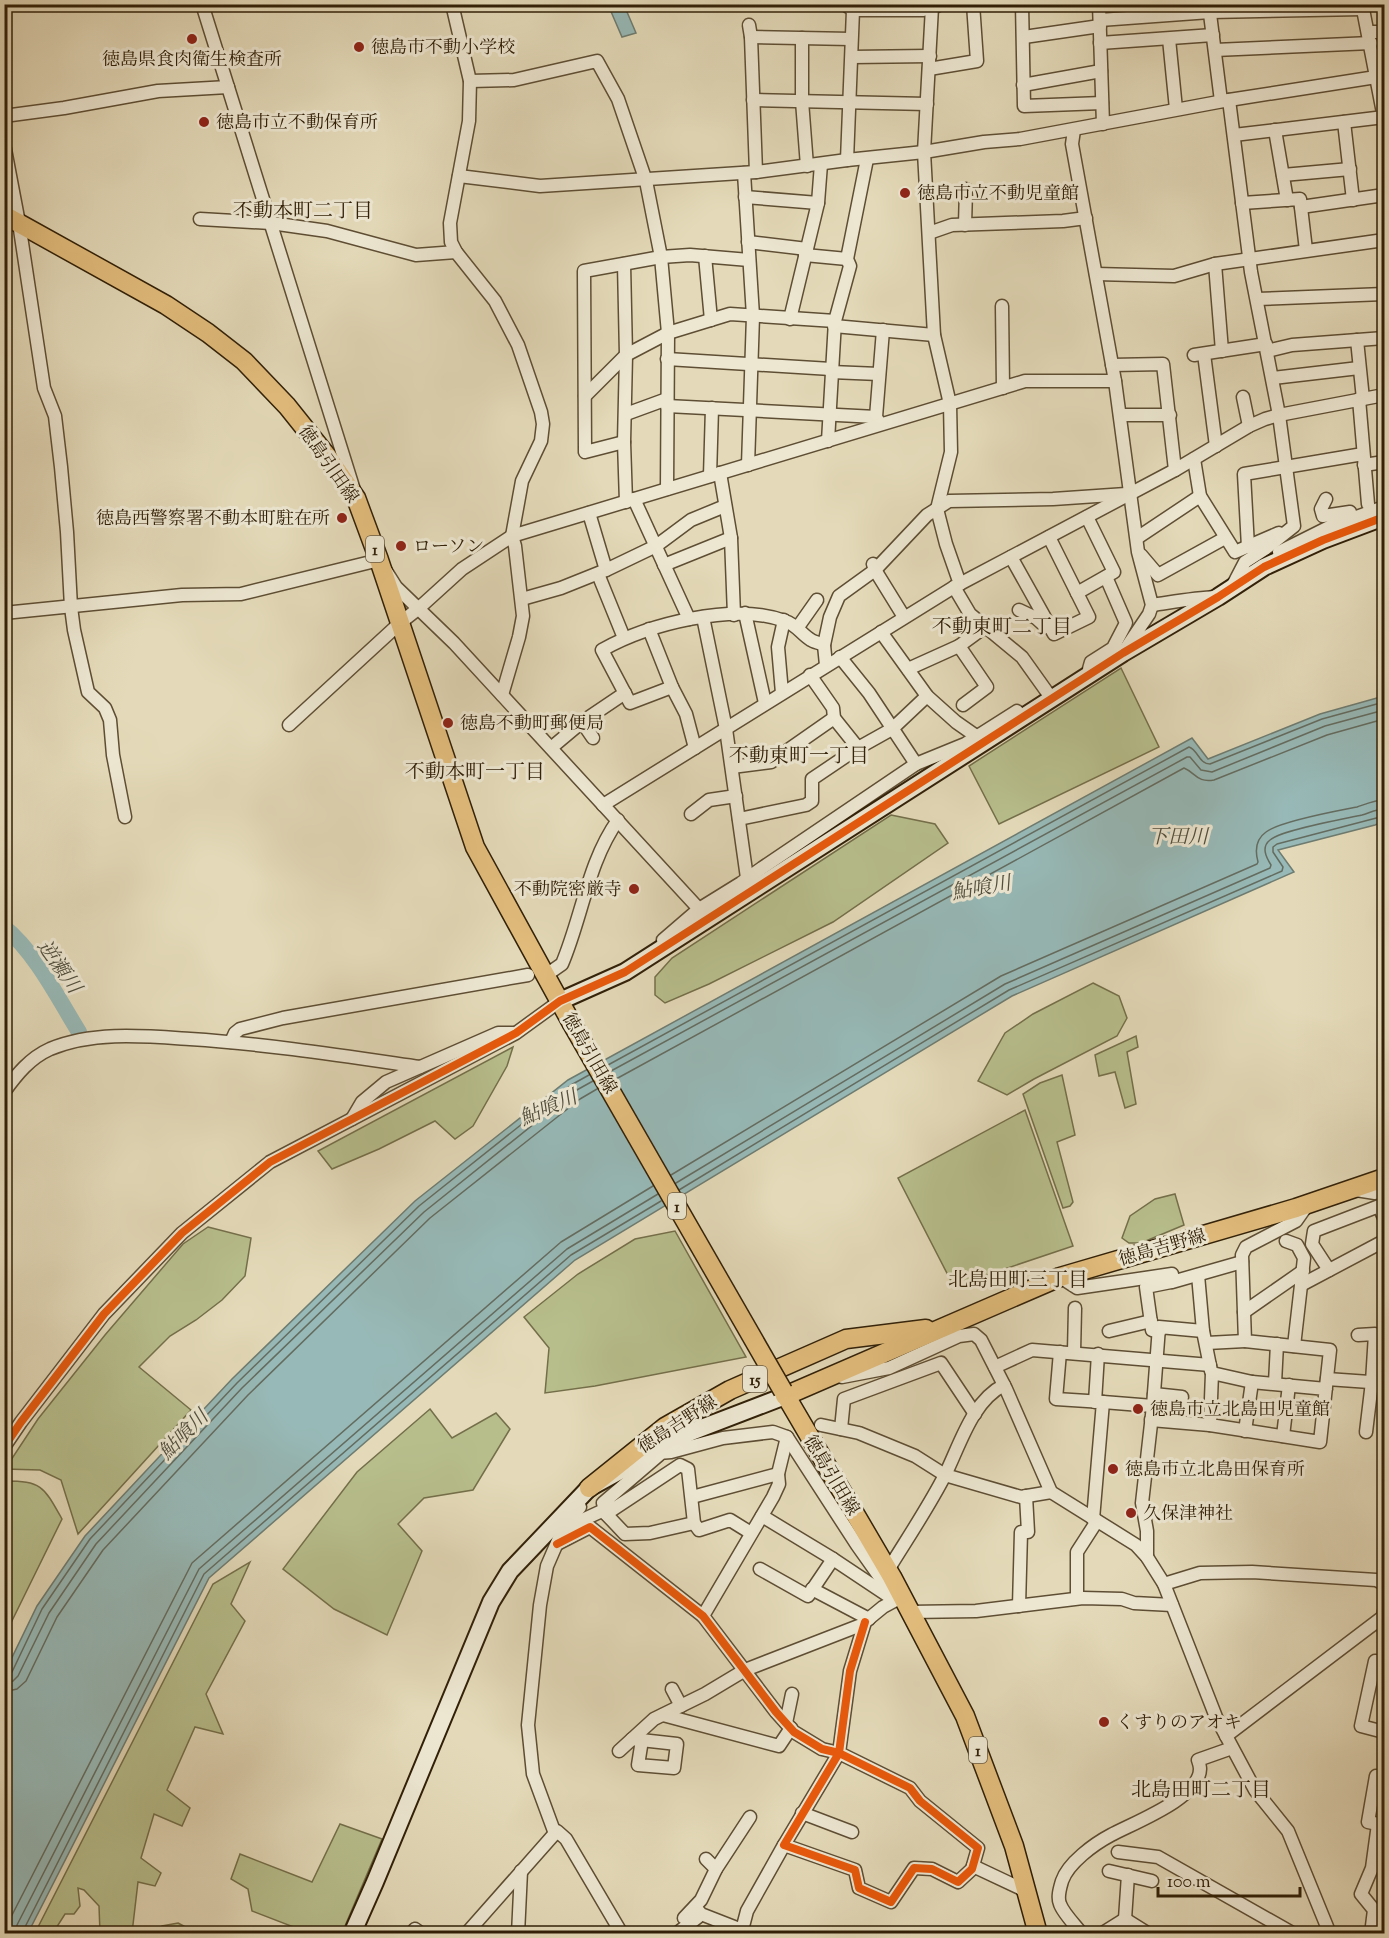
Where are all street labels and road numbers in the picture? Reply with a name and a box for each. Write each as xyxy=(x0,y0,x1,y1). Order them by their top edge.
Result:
street label: 徳島引田線 xyxy=(291,421,364,509)
road number: 1 xyxy=(366,536,384,562)
street label: 徳島引田線 xyxy=(555,1009,622,1099)
road number: 1 xyxy=(668,1193,686,1219)
street label: 徳島吉野線 xyxy=(1116,1224,1209,1274)
road number: 15 xyxy=(743,1366,767,1392)
street label: 徳島吉野線 xyxy=(633,1390,723,1461)
street label: 徳島引田線 xyxy=(796,1431,865,1521)
road number: 1 xyxy=(969,1737,987,1763)

